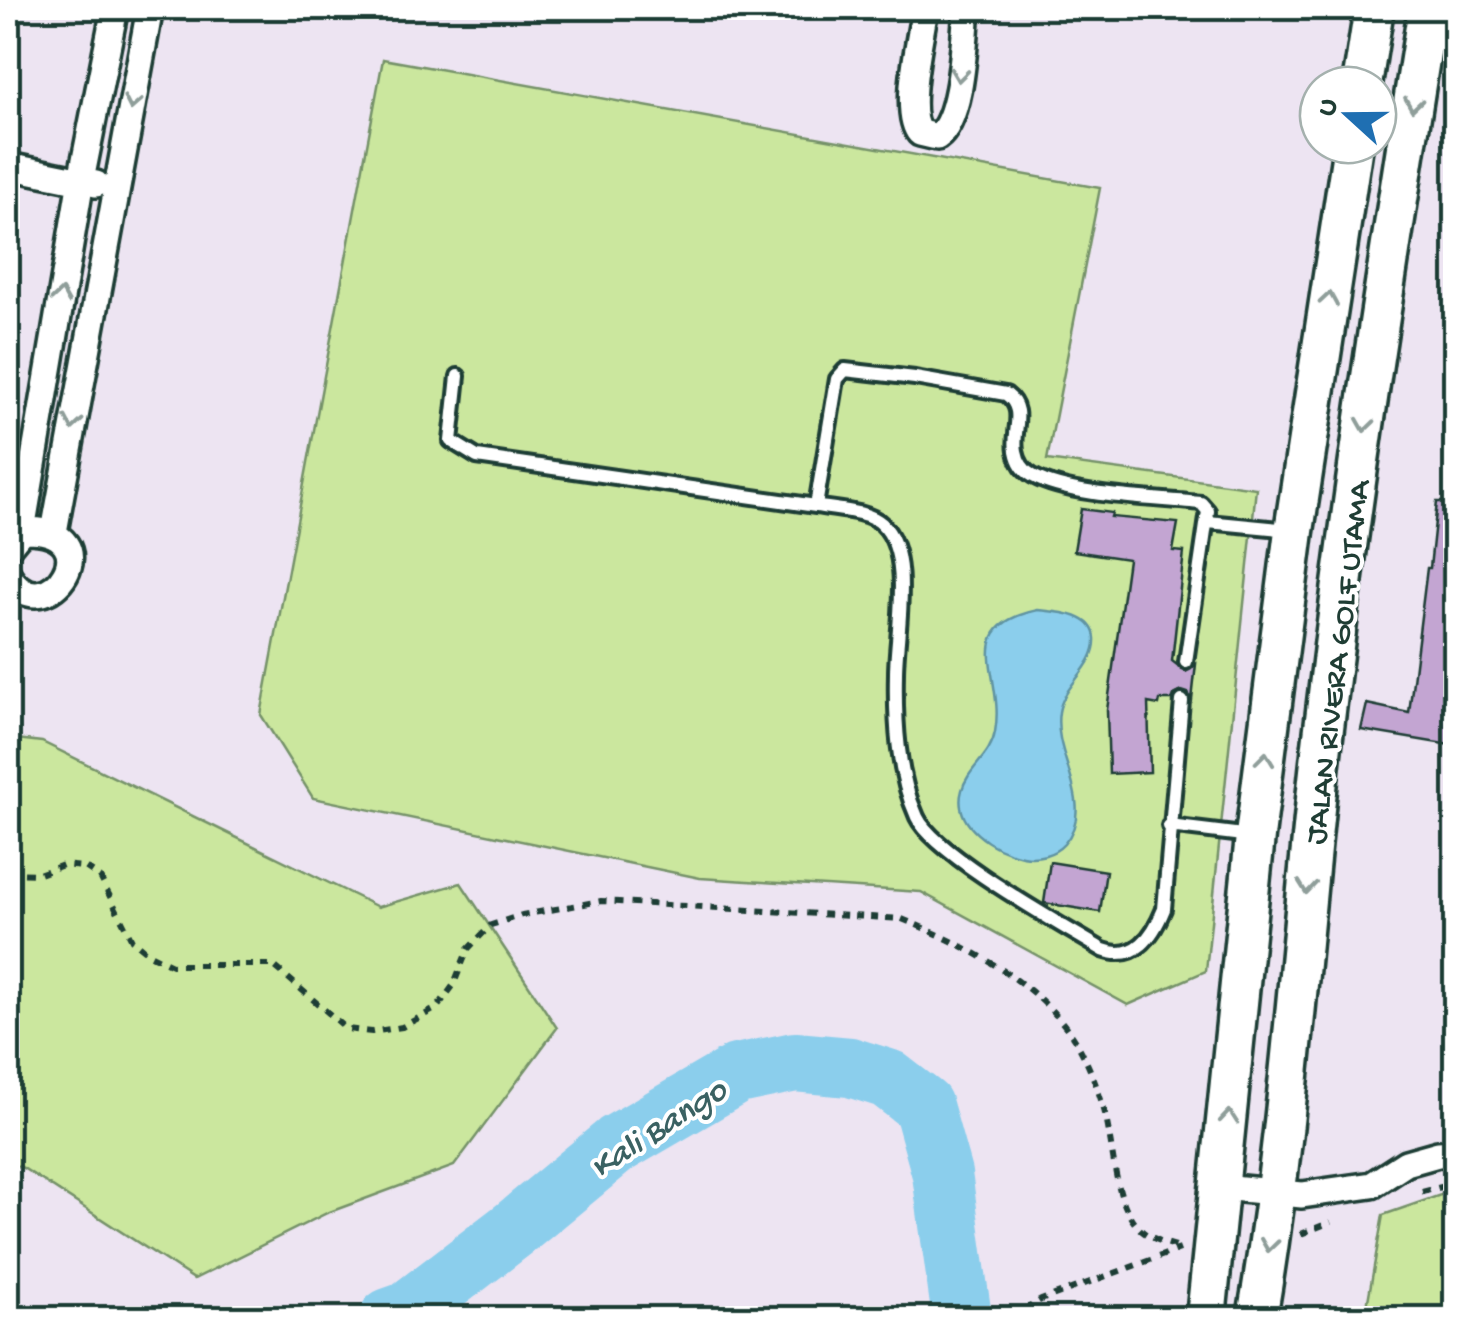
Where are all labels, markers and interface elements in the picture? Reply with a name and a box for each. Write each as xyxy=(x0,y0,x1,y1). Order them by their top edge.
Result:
north arrow xyxy=(1298,65,1398,165)
one-way arrow xyxy=(949,68,970,84)
text: U xyxy=(1311,94,1347,121)
one-way arrow xyxy=(122,95,143,112)
one-way arrow xyxy=(1403,96,1424,112)
one-way arrow xyxy=(50,288,71,304)
one-way arrow xyxy=(1318,290,1339,307)
one-way arrow xyxy=(64,414,85,431)
one-way arrow xyxy=(1355,418,1376,434)
street label: JALAN RIVERA GOLF UTAMA xyxy=(1299,476,1381,847)
one-way arrow xyxy=(1254,751,1275,767)
one-way arrow xyxy=(1297,879,1318,895)
water label: Kali Bango xyxy=(584,1070,737,1190)
one-way arrow xyxy=(1217,1109,1239,1125)
one-way arrow xyxy=(1260,1236,1281,1253)

